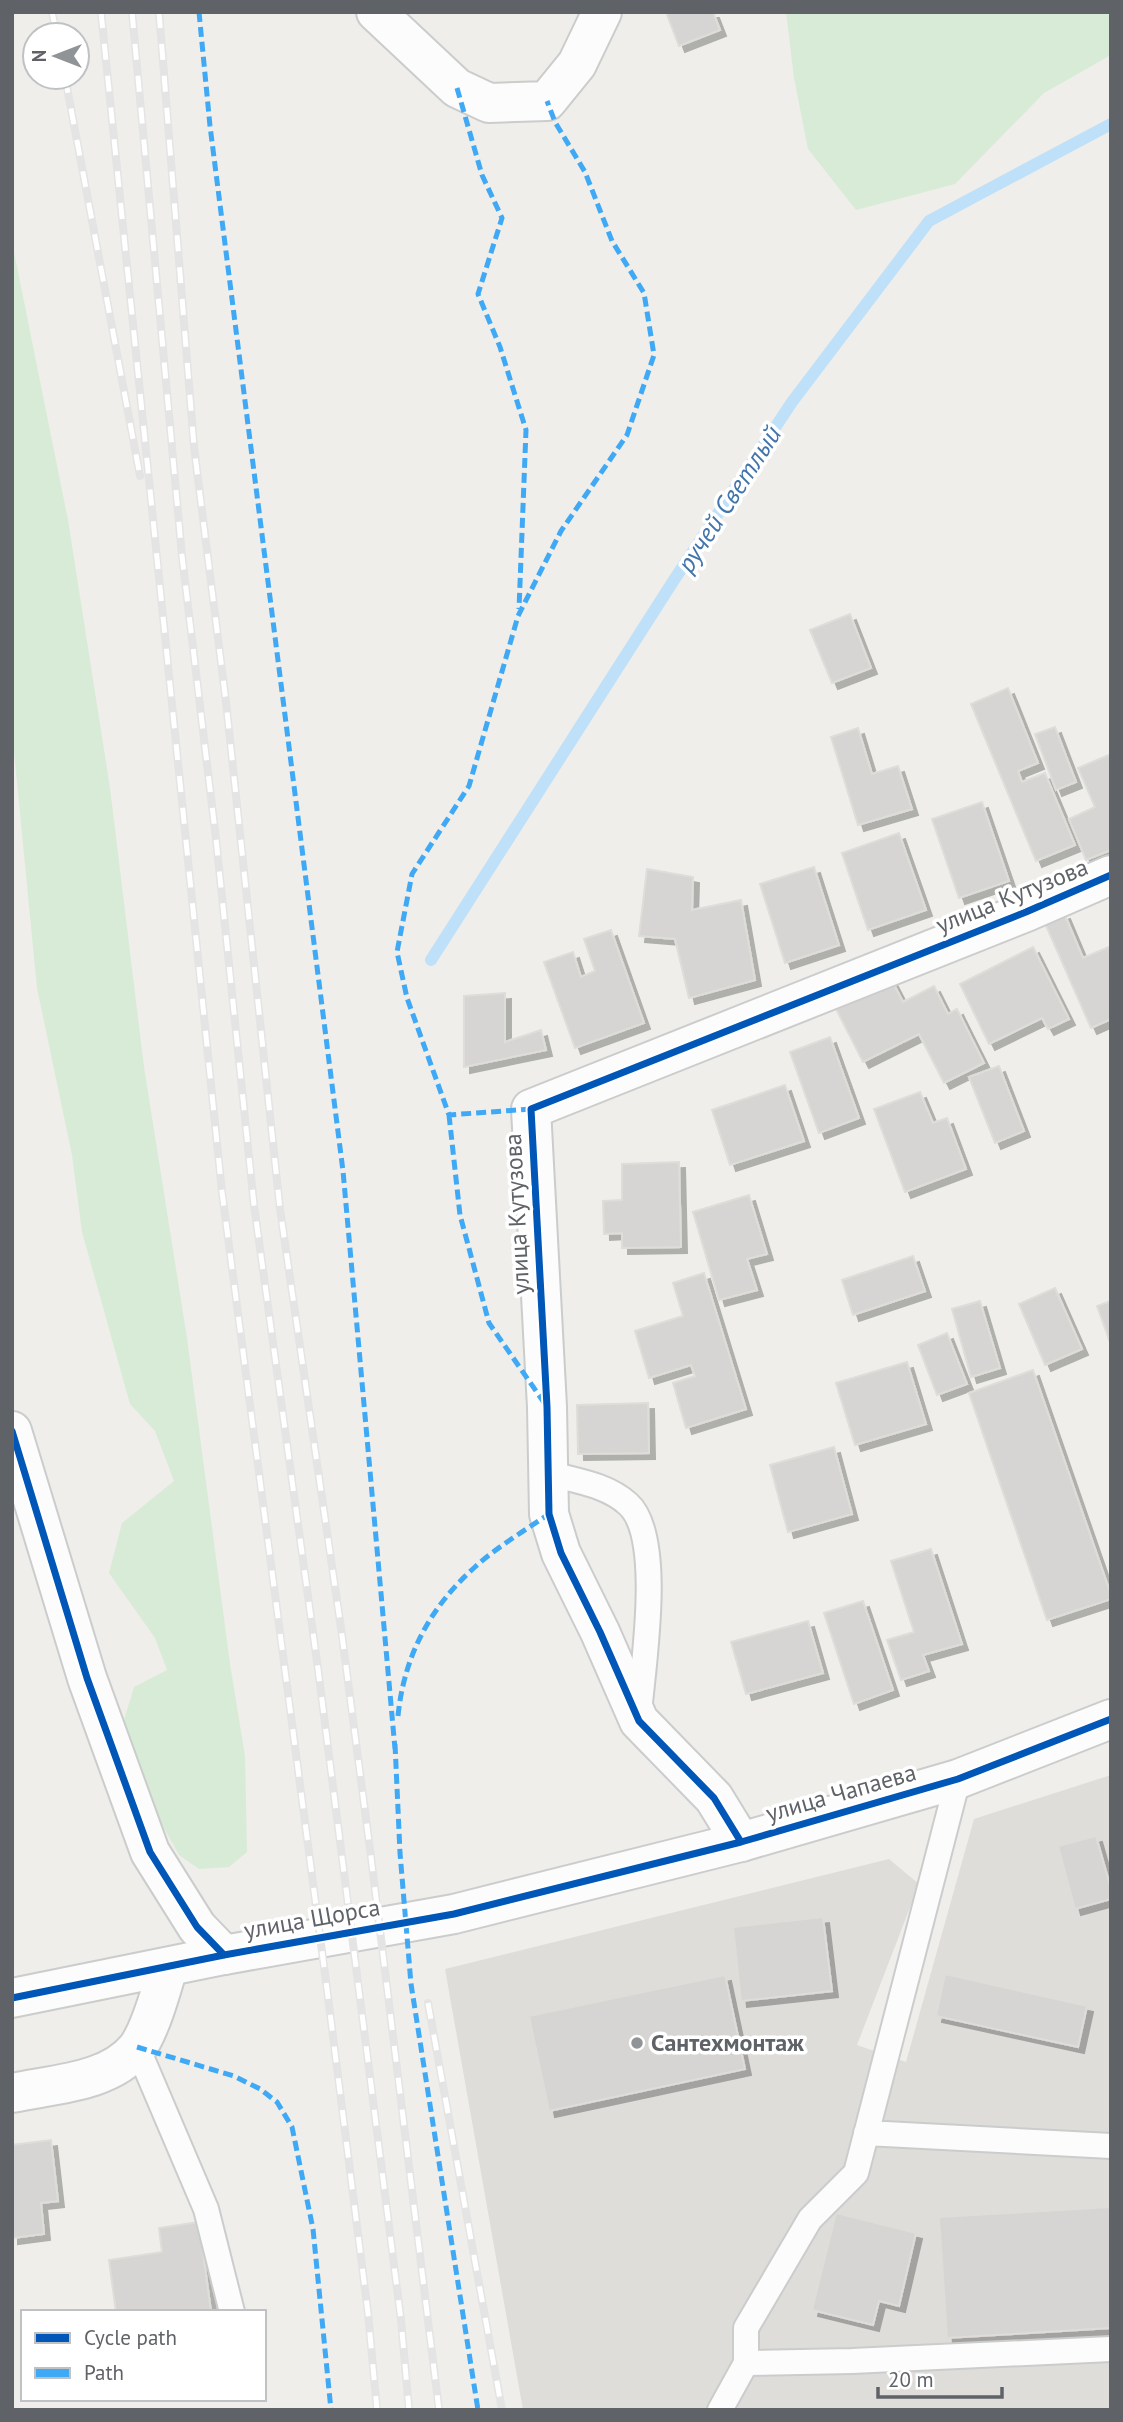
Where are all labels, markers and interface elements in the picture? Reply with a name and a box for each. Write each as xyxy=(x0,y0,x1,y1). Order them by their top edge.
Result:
north arrow xyxy=(21,21,91,91)
text: N xyxy=(27,50,51,62)
water label: ручей Светлый xyxy=(668,419,788,579)
street label: улица Кутузова xyxy=(931,851,1092,940)
street label: улица Кутузова xyxy=(497,1133,536,1295)
street label: улица Чапаева xyxy=(762,1756,920,1829)
street label: улица Щорса xyxy=(241,1891,382,1946)
place label: Сантехмонтаж xyxy=(651,2027,804,2058)
marker: Сантехмонтаж xyxy=(629,2035,645,2051)
legend xyxy=(21,2310,266,2401)
text: Cycle path xyxy=(84,2324,177,2351)
scale bar xyxy=(878,2356,1002,2400)
text: Path xyxy=(84,2359,124,2386)
text: 20 m xyxy=(888,2366,934,2393)

